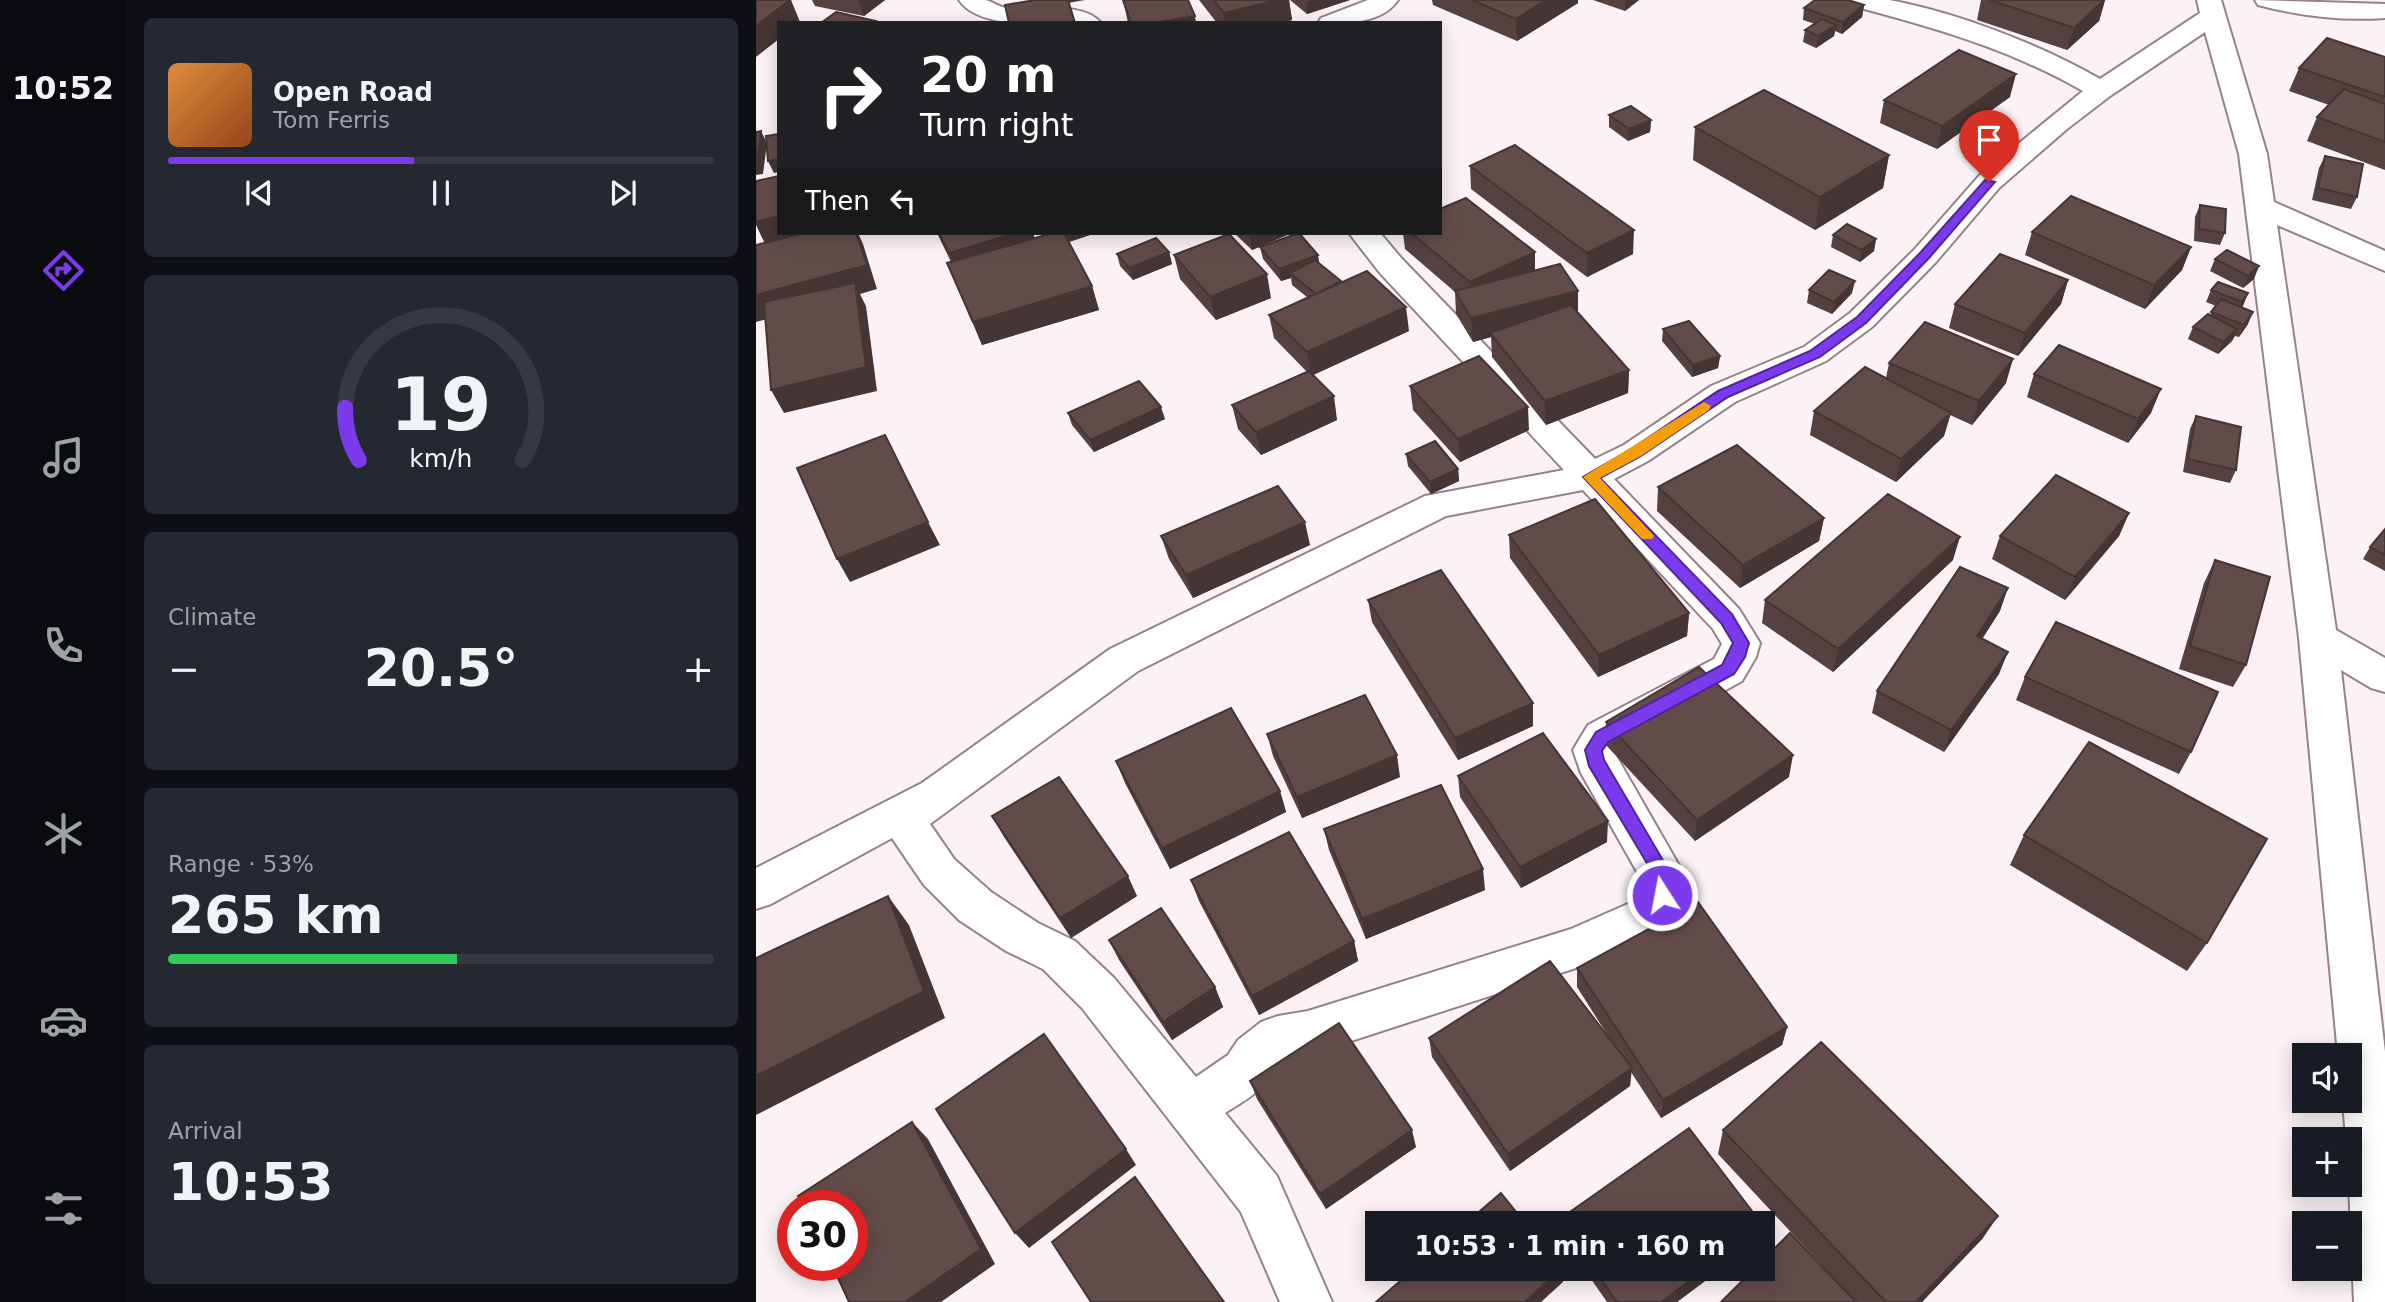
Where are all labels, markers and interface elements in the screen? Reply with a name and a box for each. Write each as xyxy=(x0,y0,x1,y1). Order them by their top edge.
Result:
text: 20 m xyxy=(920,47,1056,104)
icon: right xyxy=(805,49,896,140)
text: 10:52 xyxy=(12,69,114,107)
text: Open Road xyxy=(273,77,433,107)
text: Turn right xyxy=(920,106,1073,144)
text: Tom Ferris xyxy=(273,107,390,133)
pin xyxy=(1959,110,2019,182)
icon: arrive xyxy=(1970,121,2008,159)
icon: previous xyxy=(240,174,278,212)
icon: pause xyxy=(422,174,460,212)
icon: next xyxy=(604,174,642,212)
icon: left xyxy=(884,182,922,220)
text: Then xyxy=(805,186,870,216)
icon: directions xyxy=(39,246,88,295)
text: 19 xyxy=(390,363,492,448)
icon: music xyxy=(39,433,88,482)
text: km/h xyxy=(409,444,473,473)
text: Climate xyxy=(168,604,257,630)
icon: phone xyxy=(39,621,88,670)
text: 20.5° xyxy=(364,638,518,698)
text: − xyxy=(168,647,200,691)
text: + xyxy=(682,647,714,691)
icon: climate xyxy=(39,809,88,858)
text: Range · 53% xyxy=(168,851,314,877)
position arrow xyxy=(1625,858,1699,932)
text: 265 km xyxy=(168,885,383,945)
icon: car xyxy=(39,996,88,1045)
map controls xyxy=(2292,1043,2362,1281)
button: sound xyxy=(2292,1043,2362,1113)
text: Arrival xyxy=(168,1118,243,1144)
button: + xyxy=(2292,1127,2362,1197)
text: 10:53 xyxy=(168,1152,334,1212)
icon: filters xyxy=(39,1184,88,1233)
speed limit sign: 30 xyxy=(777,1190,868,1281)
button: − xyxy=(2292,1211,2362,1281)
text: 10:53 · 1 min · 160 m xyxy=(1415,1231,1725,1261)

